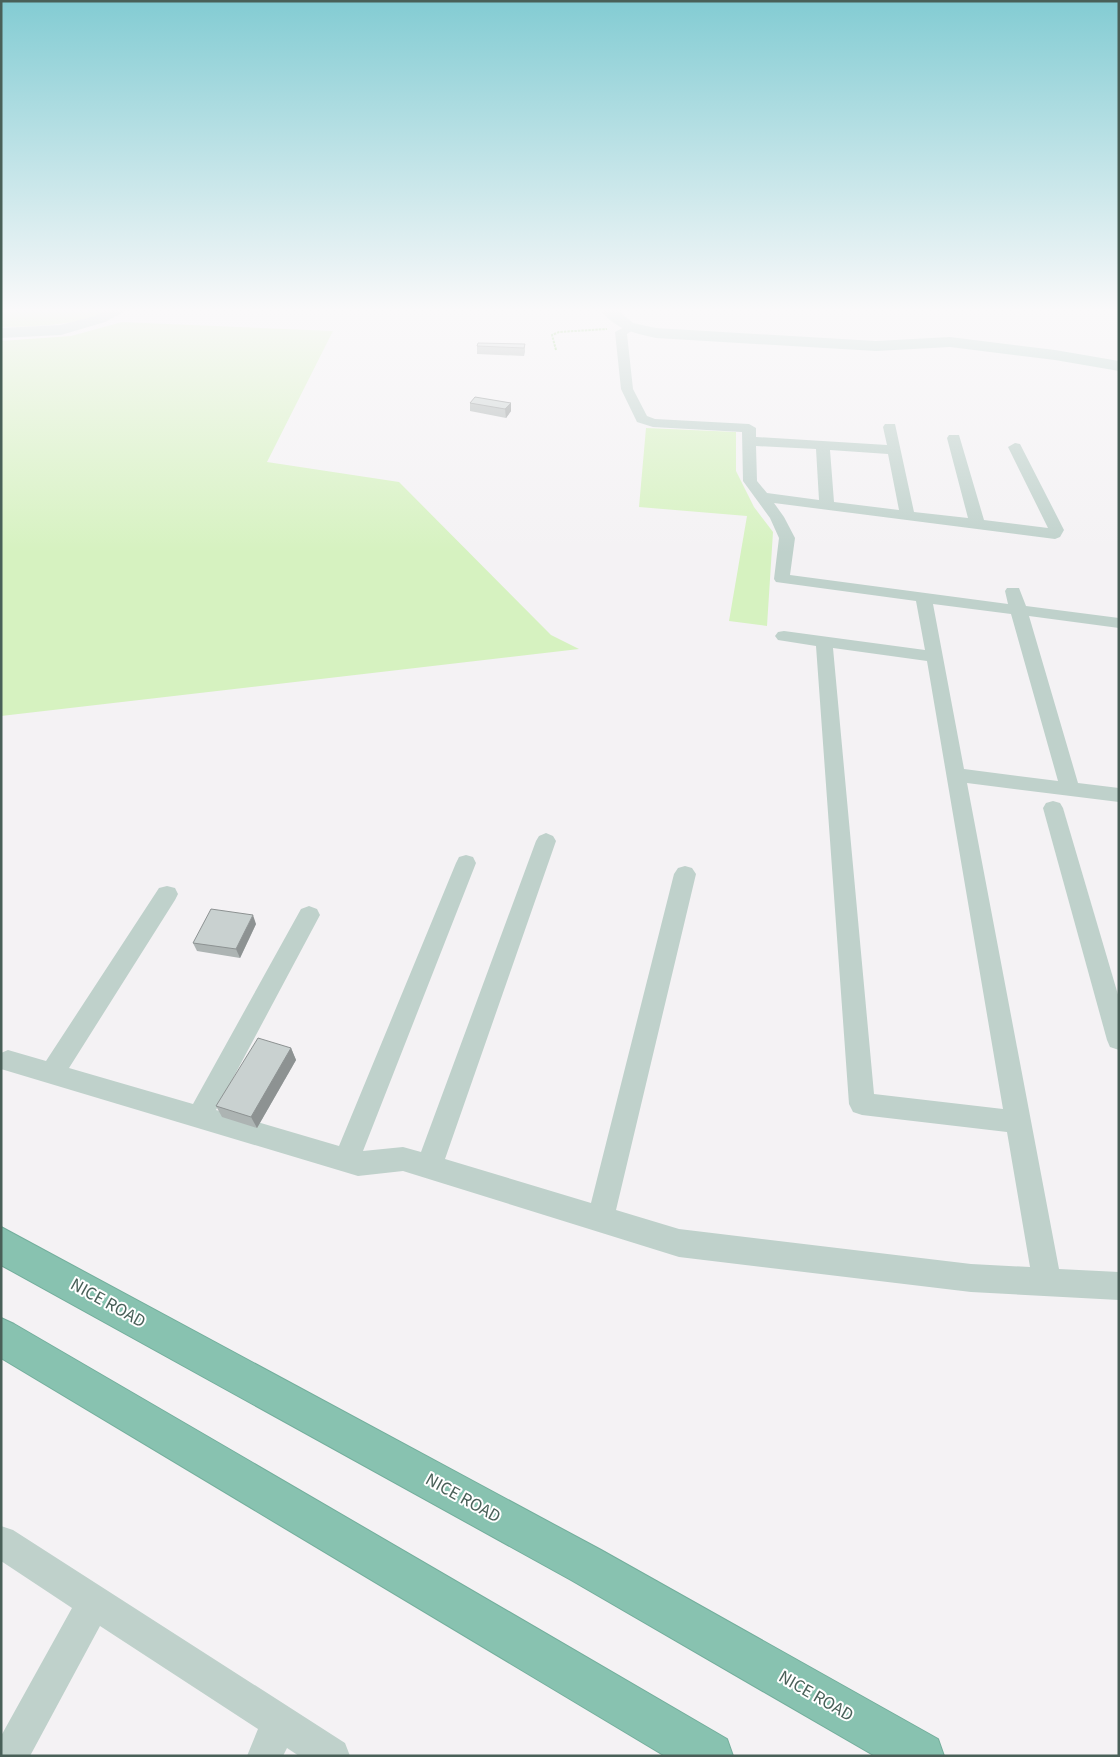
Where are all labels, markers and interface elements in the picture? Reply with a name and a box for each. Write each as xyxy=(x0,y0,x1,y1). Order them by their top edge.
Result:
street label: NICE ROAD xyxy=(66,1272,150,1334)
street label: NICE ROAD xyxy=(421,1467,505,1529)
street label: NICE ROAD xyxy=(774,1665,858,1727)

